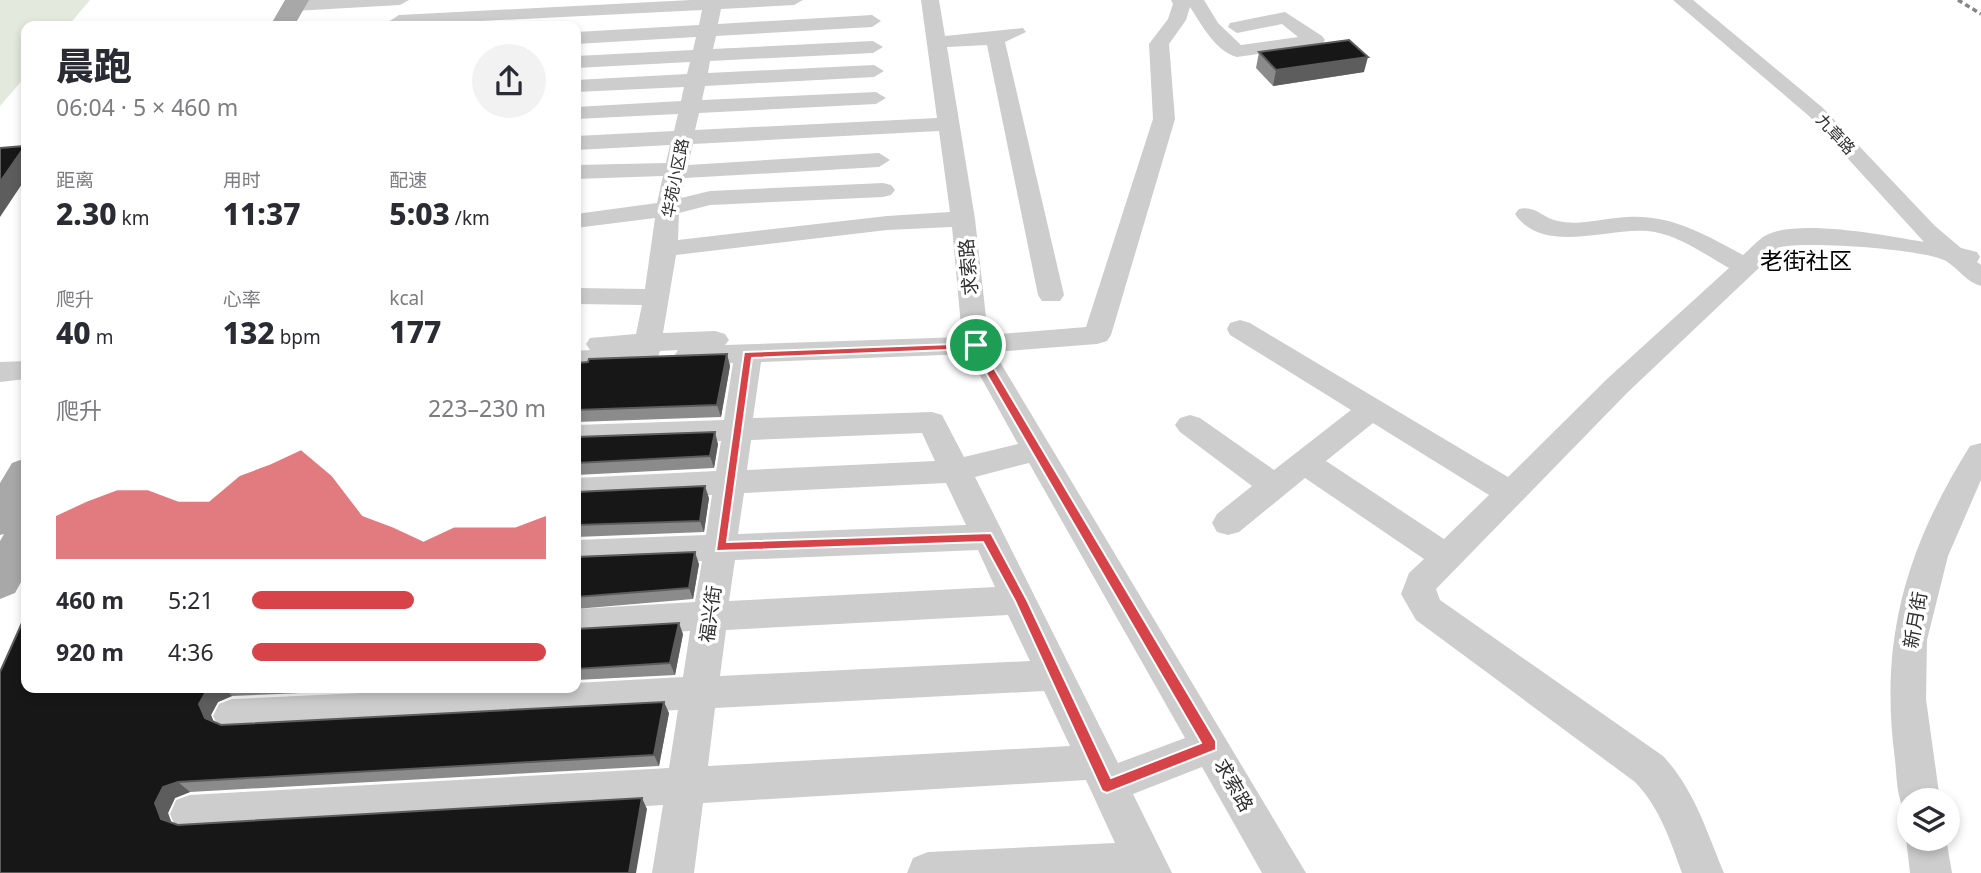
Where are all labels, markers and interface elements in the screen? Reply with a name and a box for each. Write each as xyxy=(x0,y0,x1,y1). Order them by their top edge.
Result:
text: 晨跑 xyxy=(56,39,132,91)
button: share xyxy=(472,44,546,118)
text: 06:04 · 5 × 460 m xyxy=(56,91,238,123)
street label: 九章路 xyxy=(1812,109,1860,159)
street label: 华苑小区路 xyxy=(657,137,693,219)
text: 距离 xyxy=(56,167,94,193)
text: 用时 xyxy=(223,167,261,193)
text: 配速 xyxy=(389,167,427,193)
text: 2.30 xyxy=(56,193,117,234)
text: 11:37 xyxy=(223,193,301,234)
text: 5:03 xyxy=(389,193,450,234)
text: km xyxy=(117,205,149,231)
text: /km xyxy=(450,205,490,231)
street label: 求索路 xyxy=(953,237,983,297)
district label: 老街社区 xyxy=(1760,244,1852,276)
text: kcal xyxy=(389,285,424,311)
text: 爬升 xyxy=(56,286,94,312)
text: 心率 xyxy=(223,286,261,312)
text: 177 xyxy=(389,311,441,352)
text: 40 xyxy=(56,312,91,353)
text: 132 xyxy=(223,312,275,353)
pin xyxy=(946,315,1006,375)
text: m xyxy=(91,324,113,350)
text: bpm xyxy=(275,324,321,350)
icon: arrive xyxy=(957,326,995,364)
text: 223–230 m xyxy=(428,392,546,424)
text: 爬升 xyxy=(56,394,102,426)
text: 460 m xyxy=(56,584,124,616)
text: 5:21 xyxy=(168,584,214,616)
street label: 福兴街 xyxy=(693,584,727,644)
street label: 新月街 xyxy=(1897,590,1933,650)
text: 920 m xyxy=(56,636,124,668)
text: 4:36 xyxy=(168,636,214,668)
street label: 求索路 xyxy=(1208,754,1260,816)
map controls xyxy=(1897,788,1960,851)
button: layers xyxy=(1897,788,1960,851)

